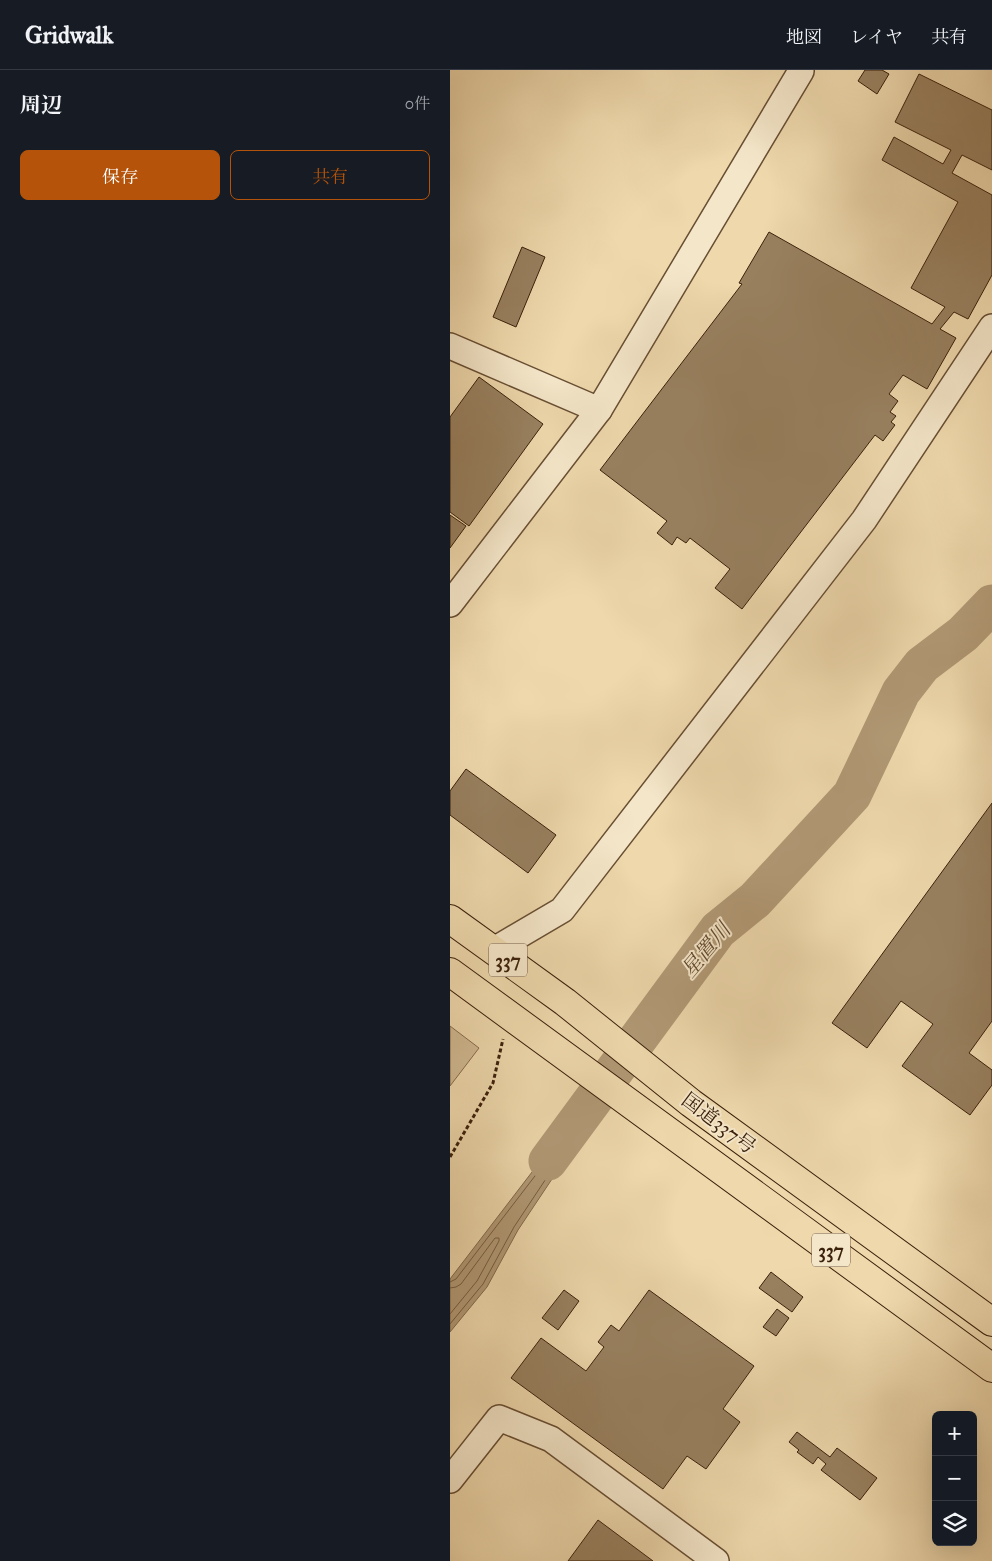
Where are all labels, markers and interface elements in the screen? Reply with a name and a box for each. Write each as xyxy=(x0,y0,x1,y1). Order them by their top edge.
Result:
text: Gridwalk xyxy=(25,20,113,50)
text: 地図 xyxy=(786,26,822,48)
text: レイヤ xyxy=(850,26,903,48)
text: 共有 xyxy=(931,26,967,48)
text: 周辺 xyxy=(20,92,62,118)
text: 0件 xyxy=(405,94,430,113)
button: 保存 xyxy=(20,150,220,200)
button: 共有 xyxy=(230,150,430,200)
water label: 星置川 xyxy=(676,916,737,982)
road number: 337 xyxy=(489,944,527,976)
street label: 国道337号 xyxy=(677,1087,761,1159)
road number: 337 xyxy=(812,1234,850,1266)
map controls xyxy=(932,1411,977,1546)
button: + xyxy=(932,1411,977,1456)
button: − xyxy=(932,1456,977,1501)
button: layers xyxy=(932,1501,977,1546)

